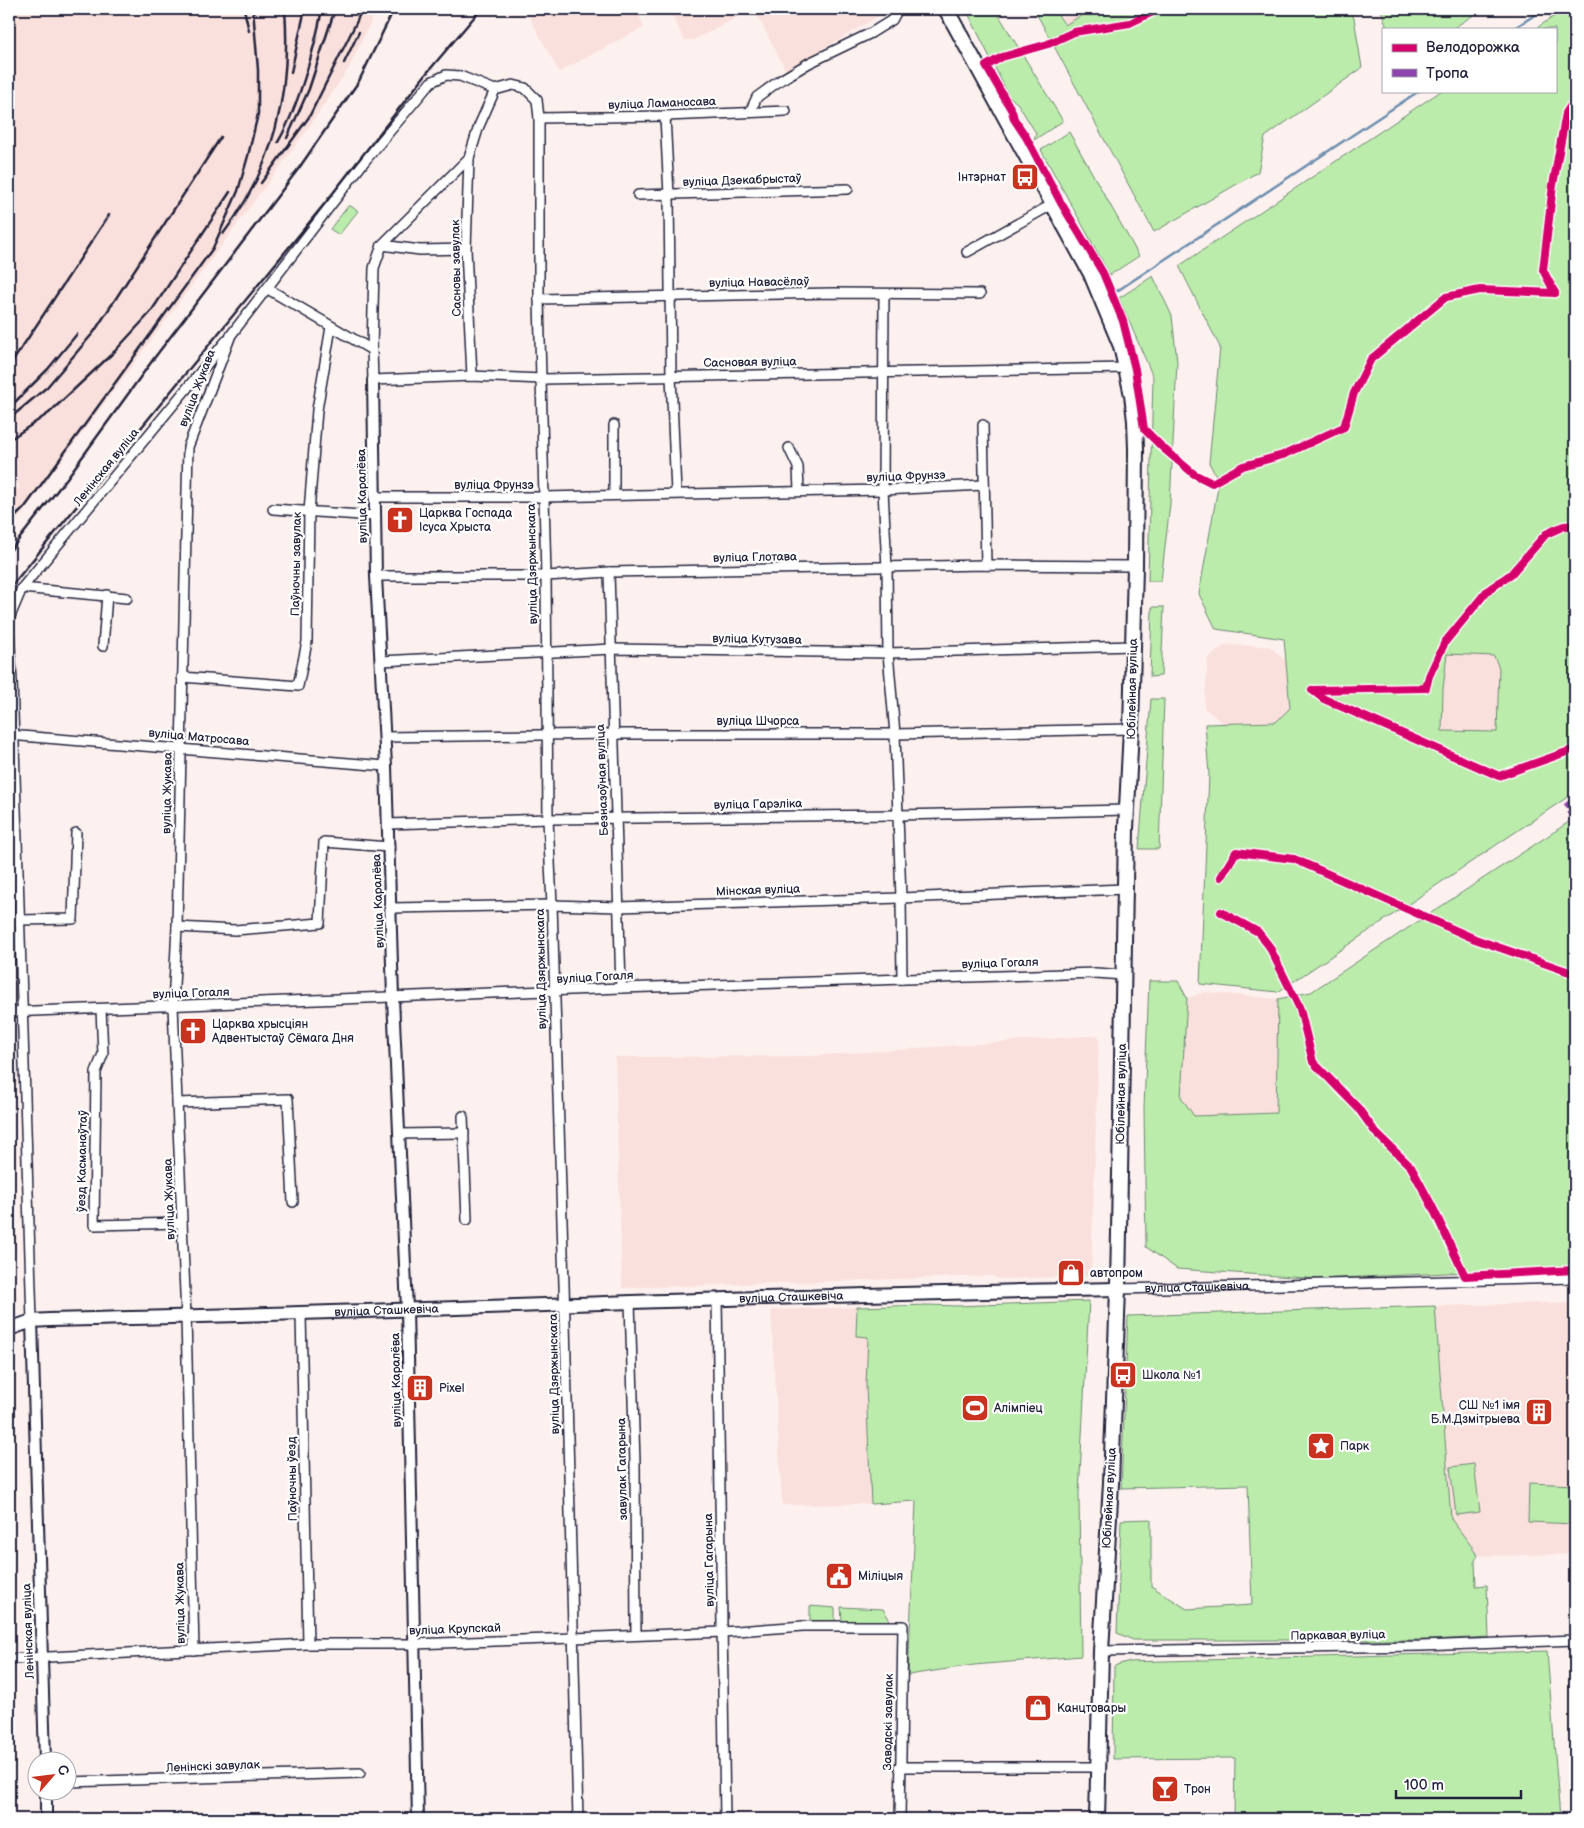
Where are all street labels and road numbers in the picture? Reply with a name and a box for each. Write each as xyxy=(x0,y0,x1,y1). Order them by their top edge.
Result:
street label: вуліца Ламаносава xyxy=(608,94,716,113)
street label: вуліца Дзекабрыстаў xyxy=(682,171,802,190)
street label: Сасновы завулак xyxy=(448,219,465,317)
street label: вуліца Навасёлаў xyxy=(709,274,810,291)
street label: вуліца Жукава xyxy=(176,347,219,429)
street label: Сасновая вуліца xyxy=(703,354,797,371)
street label: Ленінская вуліца xyxy=(70,425,142,510)
street label: вуліца Каралёва xyxy=(354,449,371,543)
street label: вуліца Фрунзэ xyxy=(866,468,946,485)
street label: вуліца Фрунзэ xyxy=(454,478,534,493)
street label: вуліца Дзяржынскага xyxy=(524,503,541,625)
street label: Паўночны завулак xyxy=(288,511,305,616)
street label: вуліца Глотава xyxy=(713,549,797,566)
street label: вуліца Кутузава xyxy=(712,631,802,648)
street label: Юбілейная вуліца xyxy=(1124,638,1141,740)
street label: вуліца Шчорса xyxy=(717,714,799,729)
street label: Безназоўная вуліца xyxy=(593,724,612,836)
street label: вуліца Матросава xyxy=(148,726,250,749)
street label: вуліца Жукава xyxy=(159,752,176,834)
street label: вуліца Гарэліка xyxy=(714,796,802,813)
street label: вуліца Каралёва xyxy=(369,854,388,948)
street label: Мінская вуліца xyxy=(715,882,801,899)
street label: вуліца Дзяржынскага xyxy=(533,908,550,1030)
street label: вуліца Гогаля xyxy=(961,955,1039,972)
street label: вуліца Гогаля xyxy=(556,968,634,987)
street label: вуліца Гогаля xyxy=(152,985,230,1002)
street label: Юбілейная вуліца xyxy=(1113,1043,1130,1145)
street label: ўезд Касманаўтаў xyxy=(74,1110,91,1212)
street label: вуліца Жукава xyxy=(161,1158,178,1240)
street label: вуліца Сташкевіча xyxy=(1145,1279,1249,1296)
street label: вуліца Сташкевіча xyxy=(739,1288,844,1307)
street label: вуліца Сташкевіча xyxy=(334,1302,439,1320)
street label: вуліца Дзяржынскага xyxy=(546,1313,563,1435)
street label: вуліца Каралёва xyxy=(388,1333,405,1427)
street label: завулак Гагарына xyxy=(614,1418,631,1520)
street label: Паўночны ўезд xyxy=(284,1436,301,1522)
street label: Юбілейная вуліца xyxy=(1099,1447,1120,1549)
street label: вуліца Гагарына xyxy=(701,1513,718,1607)
street label: вуліца Жукава xyxy=(172,1562,189,1644)
street label: Ленінская вуліца xyxy=(19,1583,38,1680)
street label: вуліца Крупскай xyxy=(409,1620,501,1639)
street label: Паркавая вуліца xyxy=(1290,1627,1386,1644)
street label: Заводскі завулак xyxy=(880,1673,897,1771)
street label: Ленінскі завулак xyxy=(165,1757,261,1776)

